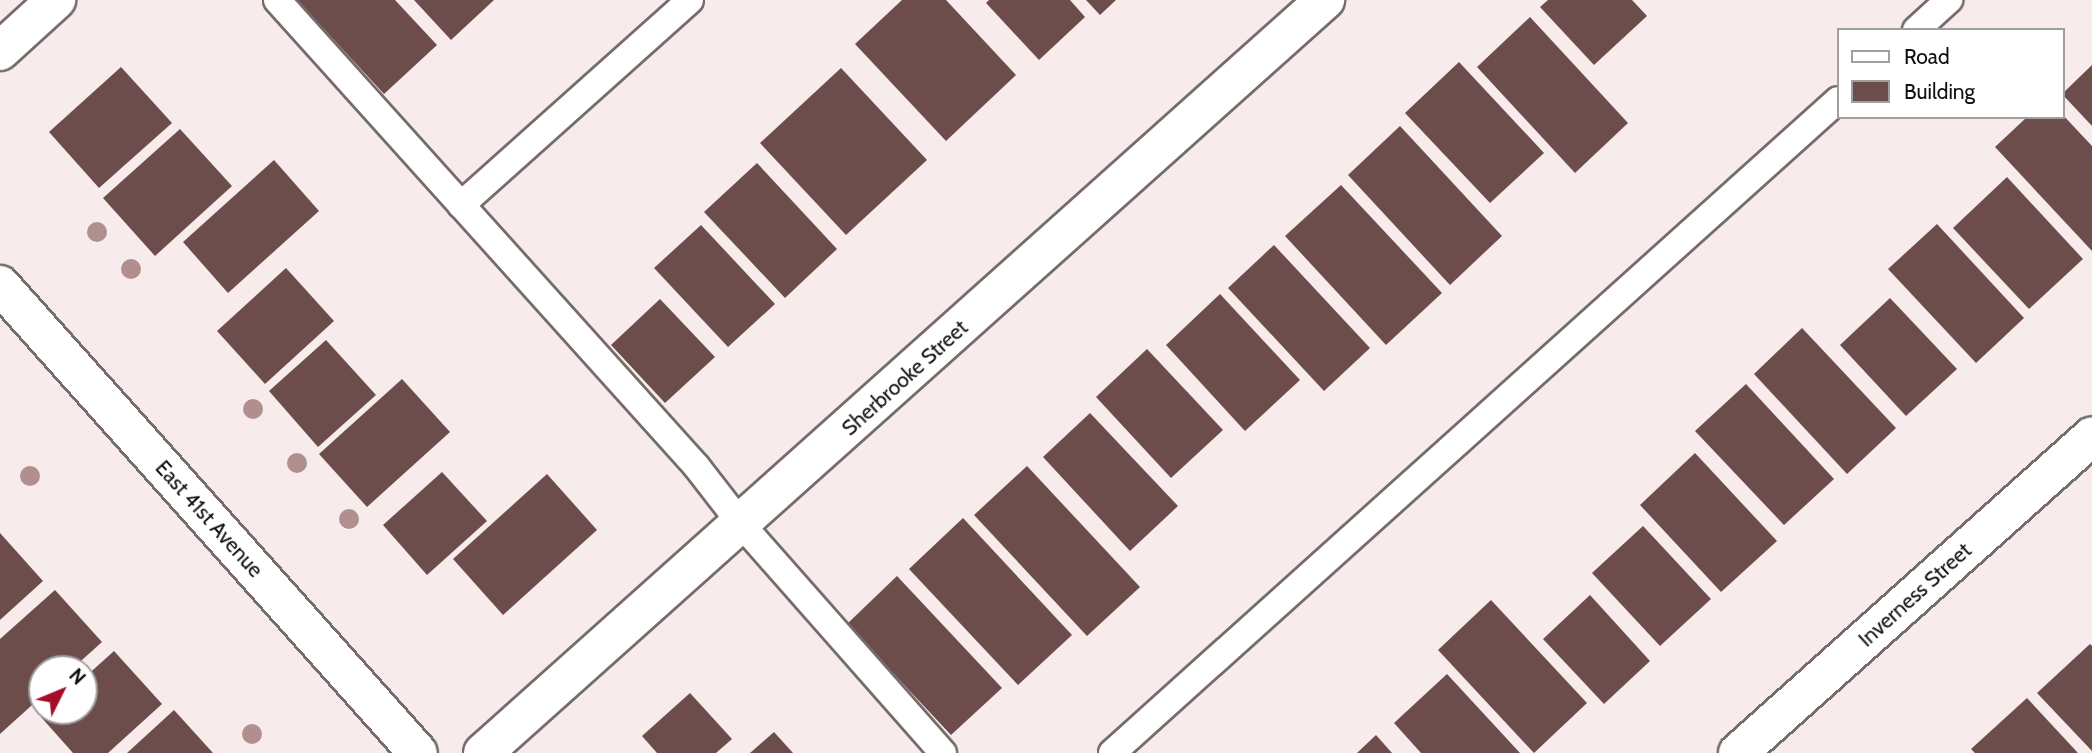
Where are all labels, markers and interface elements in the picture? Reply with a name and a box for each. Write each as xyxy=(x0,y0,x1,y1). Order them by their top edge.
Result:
legend xyxy=(1836,28,2064,119)
text: Road xyxy=(1904,44,1950,69)
text: Building xyxy=(1904,79,1975,104)
street label: Sherbrooke Street xyxy=(837,315,973,441)
street label: East 41st Avenue xyxy=(150,455,268,583)
street label: Inverness Street xyxy=(1854,538,1976,652)
north arrow xyxy=(28,655,98,725)
text: N xyxy=(64,664,90,689)

